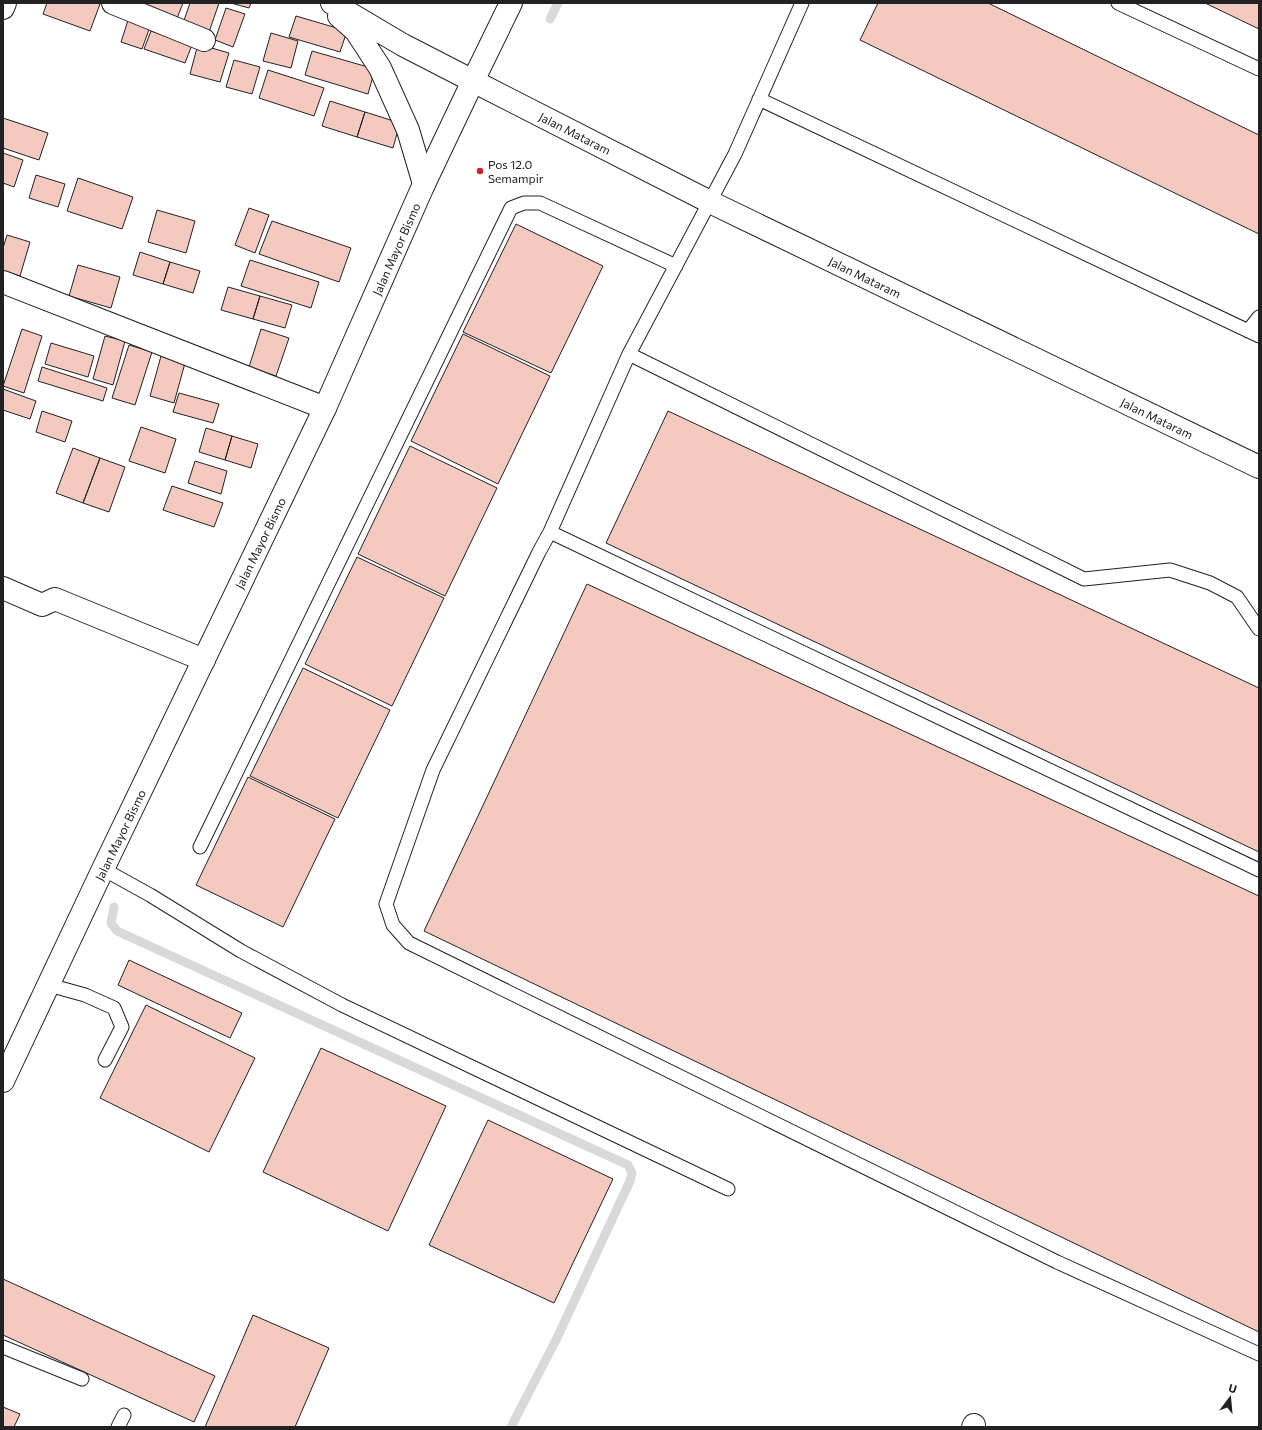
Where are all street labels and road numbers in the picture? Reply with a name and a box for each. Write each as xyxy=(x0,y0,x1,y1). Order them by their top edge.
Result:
street label: Jalan Mataram xyxy=(536,109,613,158)
street label: Jalan Mayor Bismo xyxy=(369,200,424,298)
street label: Jalan Mataram xyxy=(826,253,903,301)
street label: Jalan Mataram xyxy=(1118,394,1195,442)
street label: Jalan Mayor Bismo xyxy=(232,495,289,591)
street label: Jalan Mayor Bismo xyxy=(92,787,149,883)

